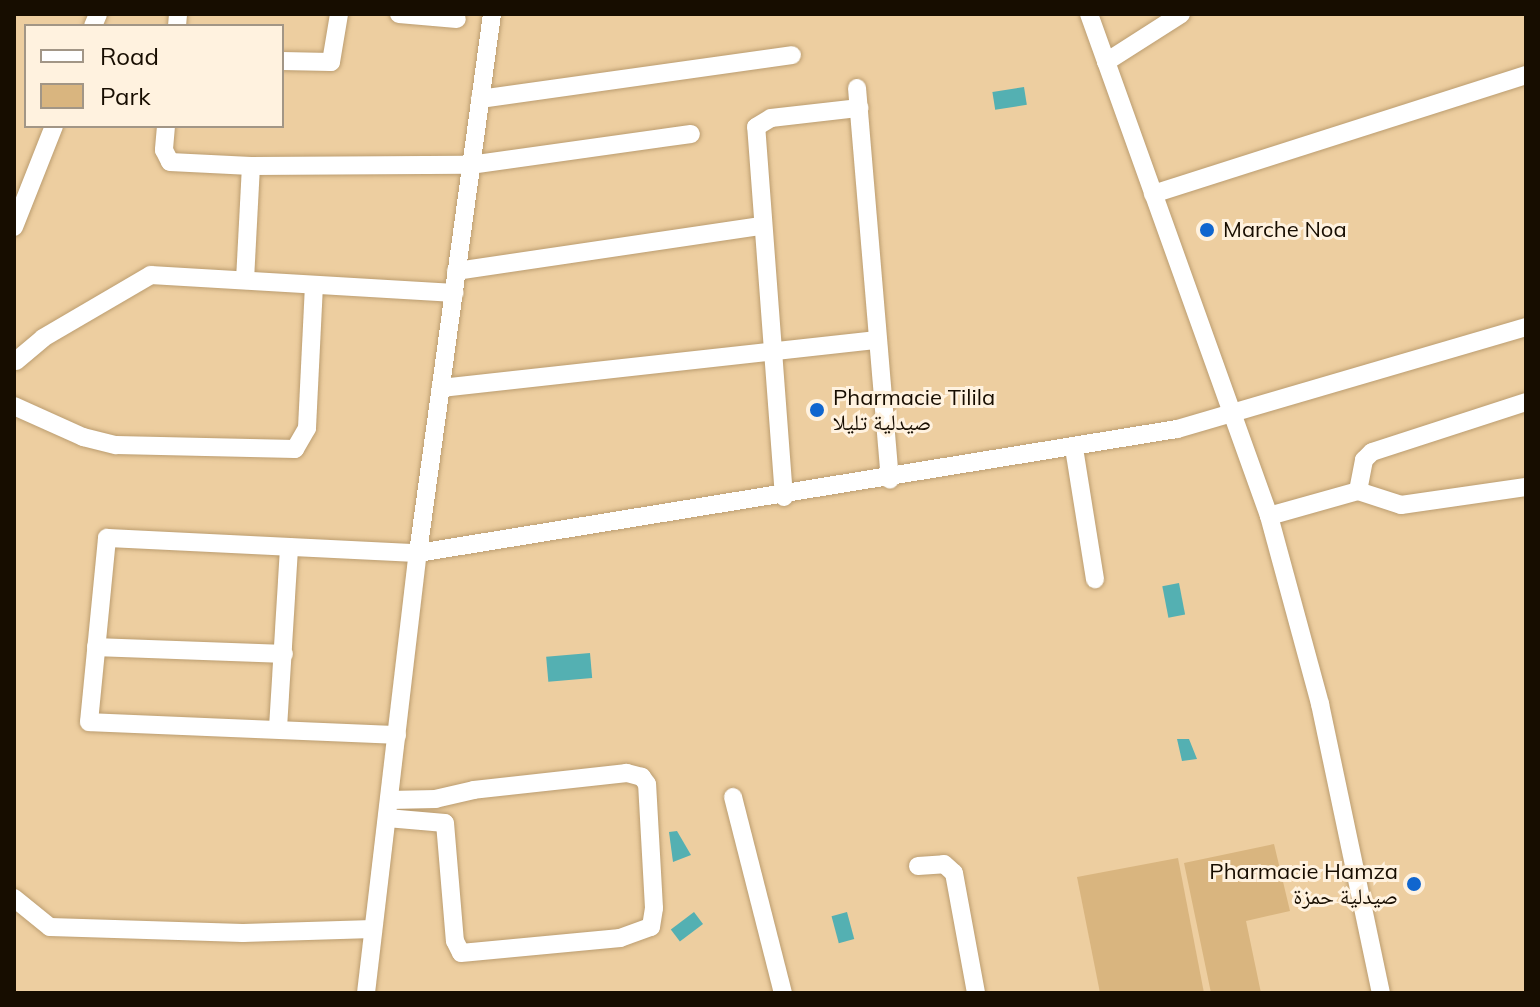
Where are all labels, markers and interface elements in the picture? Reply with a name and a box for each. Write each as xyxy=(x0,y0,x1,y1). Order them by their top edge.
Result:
legend xyxy=(24,24,284,128)
text: Road xyxy=(100,41,159,71)
text: Park xyxy=(100,81,151,111)
place label: Marche Noa xyxy=(1223,217,1347,243)
marker: Marche Noa xyxy=(1198,221,1216,239)
place label: Pharmacie Tilila صيدلية تليلا xyxy=(833,384,995,436)
marker: Pharmacie Tilila صيدلية تليلا xyxy=(808,401,826,419)
place label: Pharmacie Hamza صيدلية حمزة xyxy=(1209,858,1398,910)
marker: Pharmacie Hamza صيدلية حمزة xyxy=(1405,875,1423,893)

